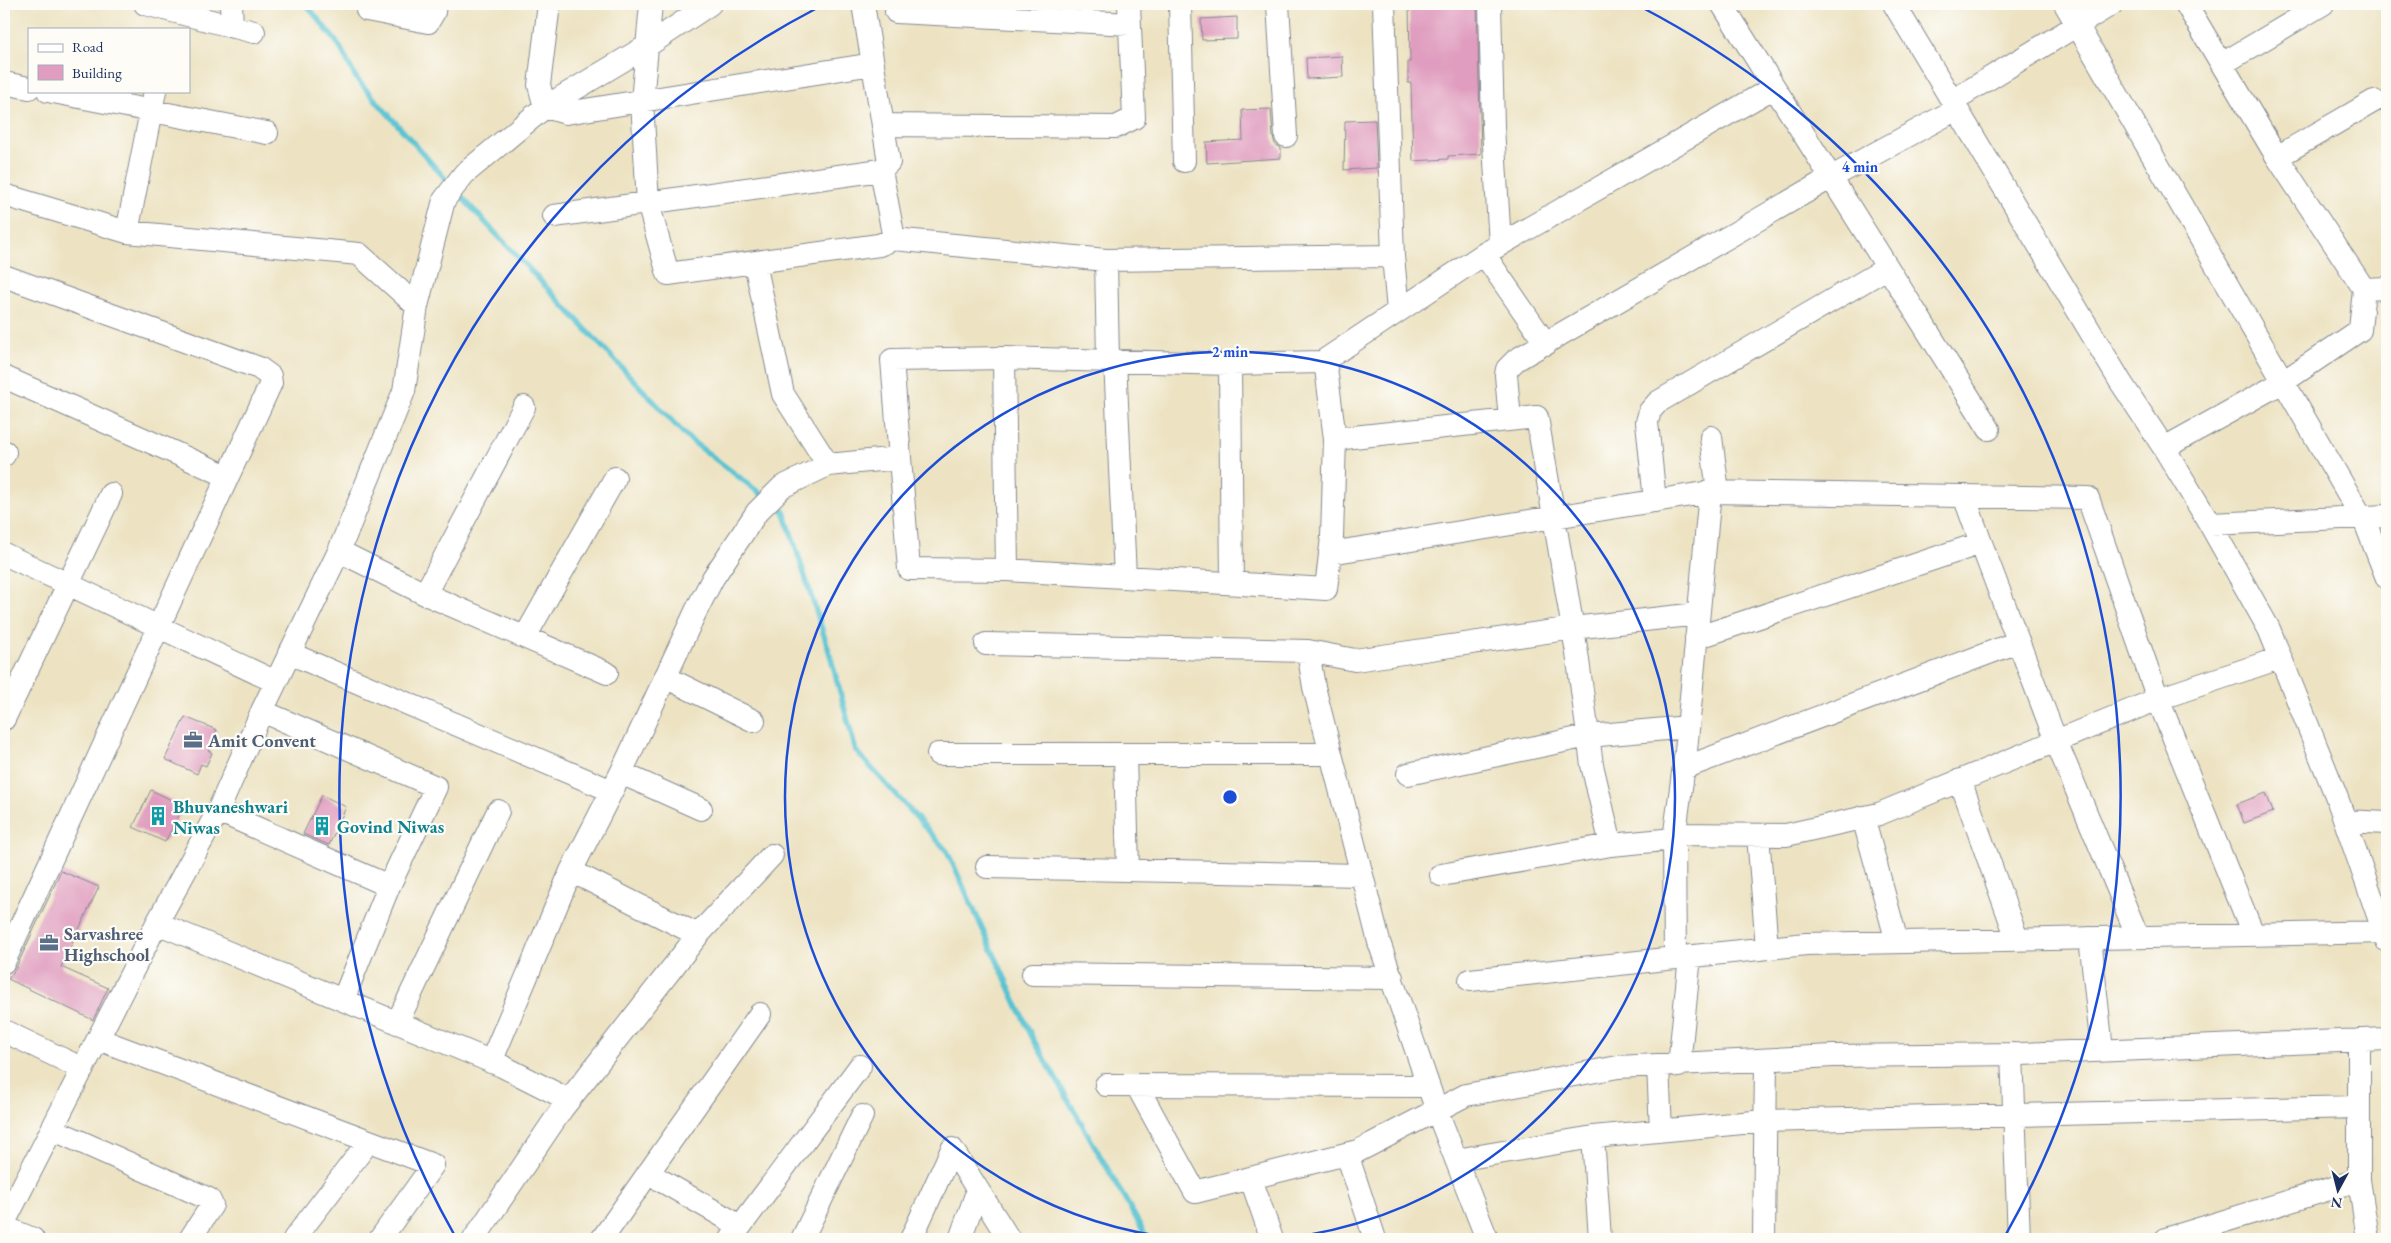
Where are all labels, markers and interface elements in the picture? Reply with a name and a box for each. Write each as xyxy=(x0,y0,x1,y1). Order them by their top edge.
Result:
legend xyxy=(28,28,190,92)
text: Road xyxy=(72,37,104,56)
text: Building xyxy=(72,63,122,82)
text: 4 min xyxy=(1842,157,1879,176)
text: 2 min xyxy=(1212,342,1249,361)
office icon: Amit Convent xyxy=(182,729,204,751)
place label: Amit Convent xyxy=(207,729,316,752)
centre of rings xyxy=(1221,788,1239,806)
place label: Bhuvaneshwari Niwas xyxy=(173,795,289,839)
building icon: Bhuvaneshwari Niwas xyxy=(147,805,169,827)
building icon: Govind Niwas xyxy=(311,815,333,837)
place label: Govind Niwas xyxy=(337,815,444,838)
place label: Sarvashree Highschool xyxy=(64,922,150,966)
office icon: Sarvashree Highschool xyxy=(38,932,60,954)
north arrow xyxy=(2314,1166,2364,1216)
text: N xyxy=(2329,1193,2343,1213)

